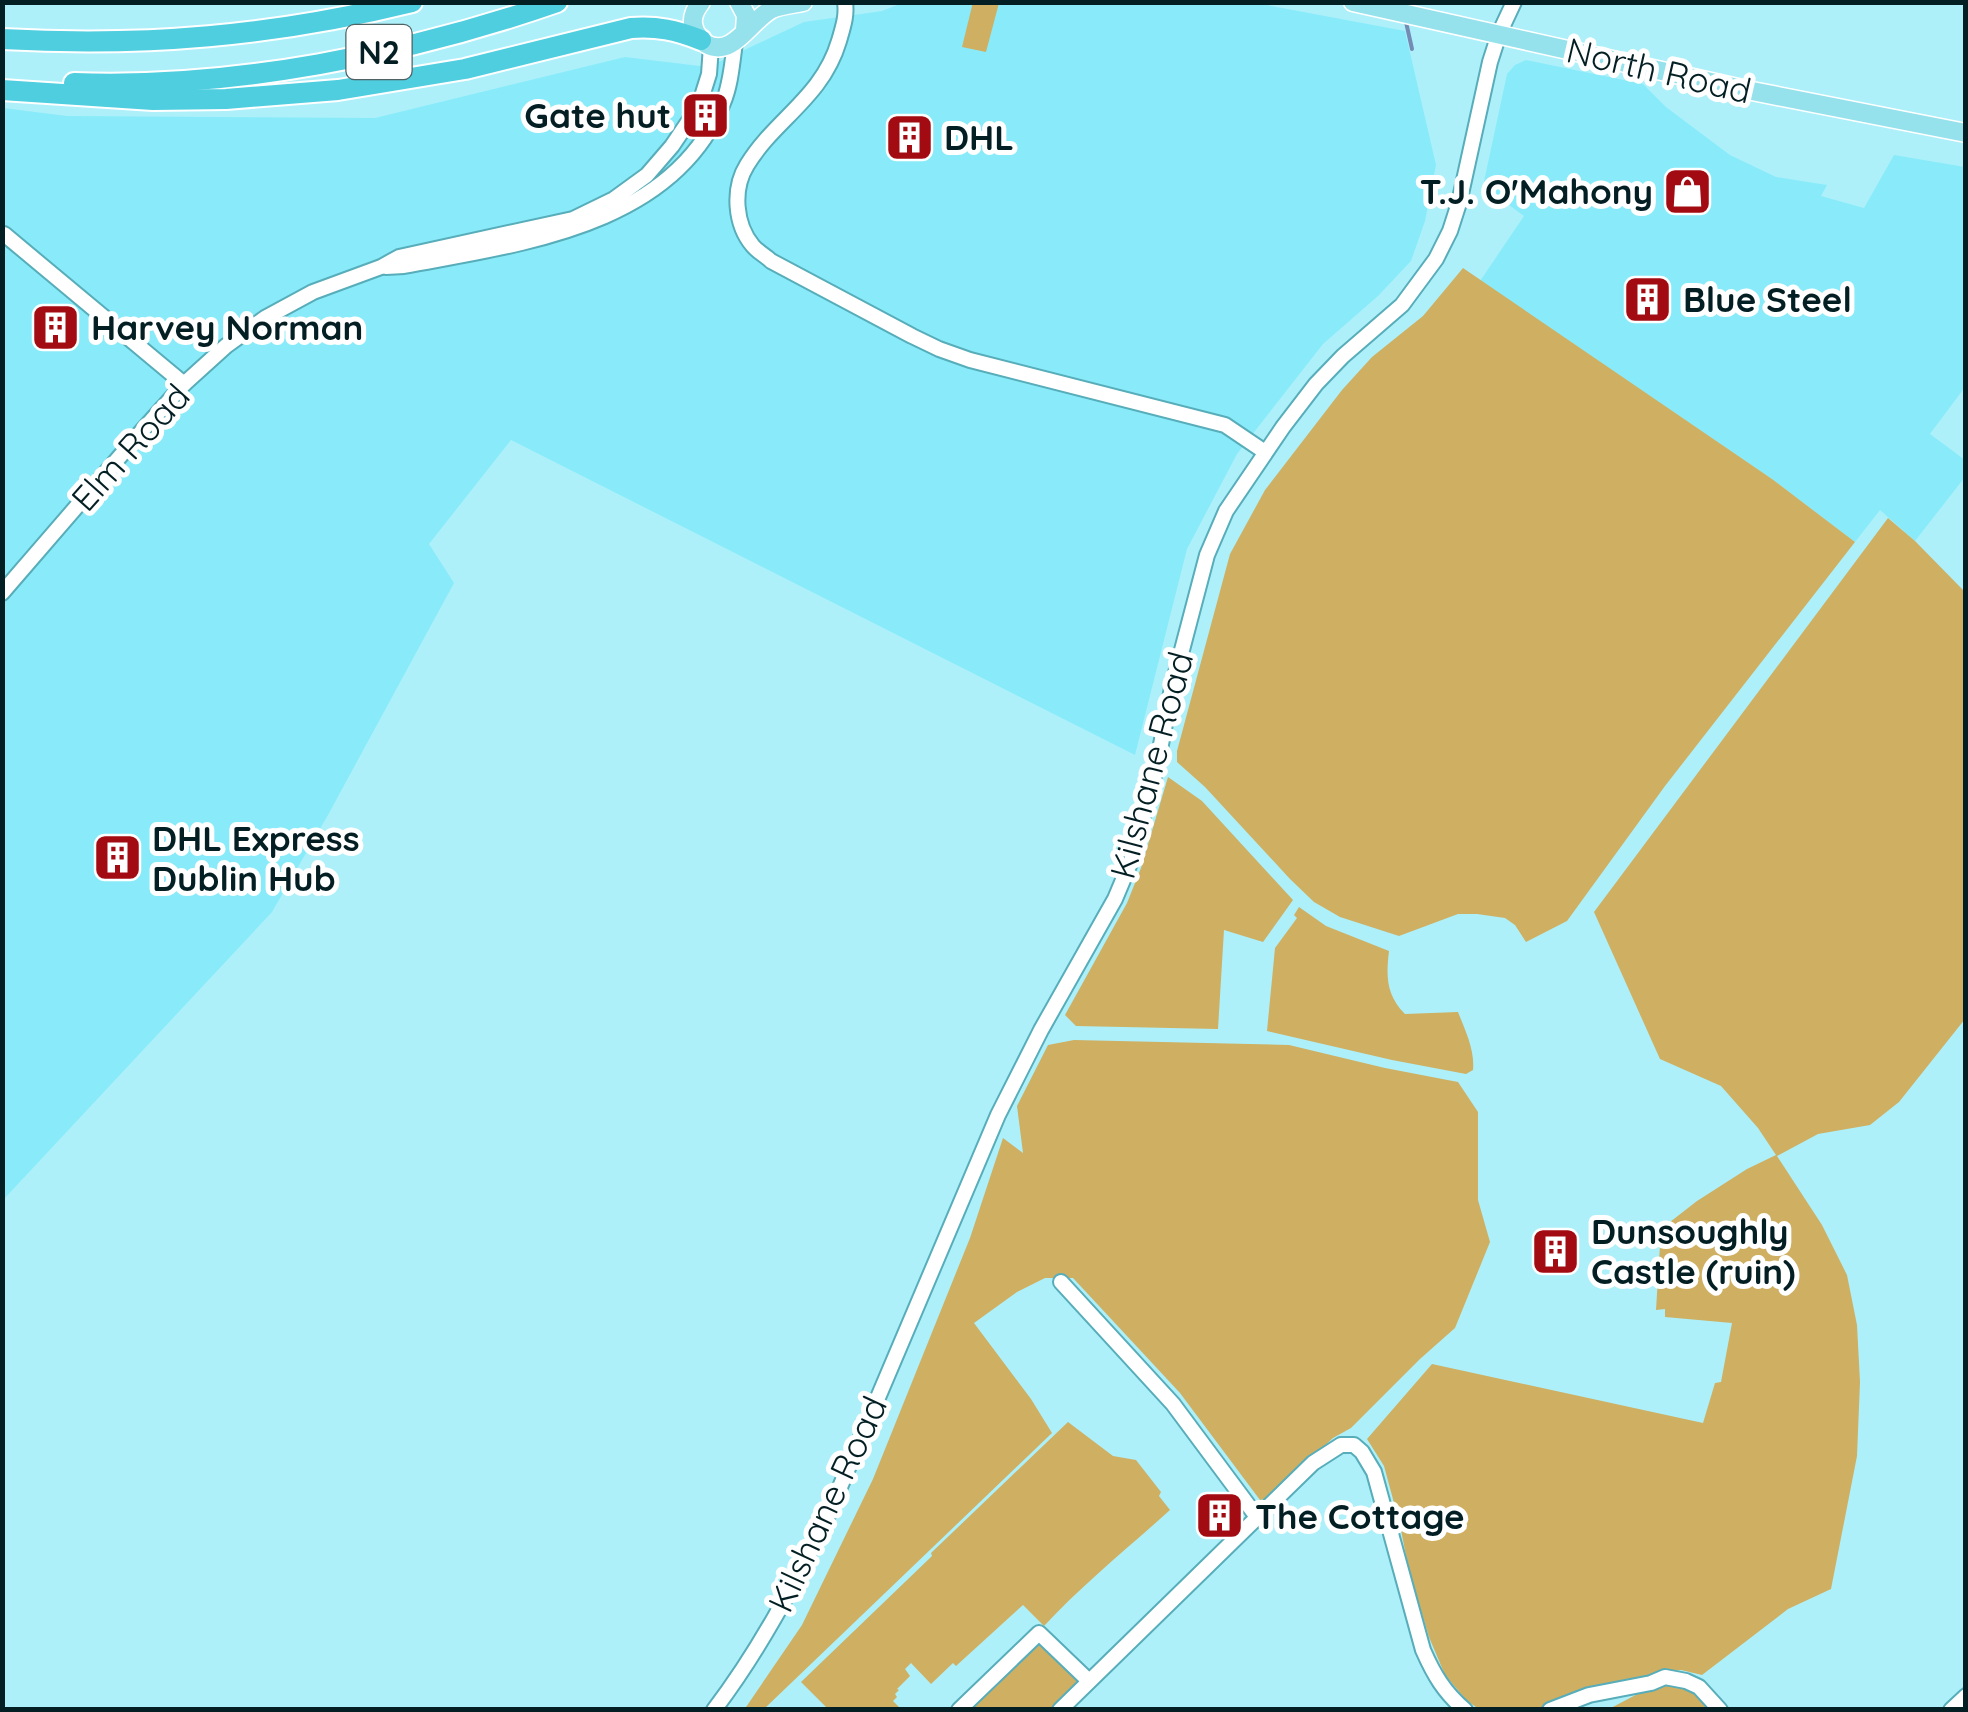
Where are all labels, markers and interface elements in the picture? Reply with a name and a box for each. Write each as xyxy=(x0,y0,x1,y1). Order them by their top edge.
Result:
road number: N2 xyxy=(346,25,412,79)
street label: North Road xyxy=(1562,27,1756,113)
building icon: Gate hut xyxy=(680,89,732,141)
place label: Gate hut xyxy=(524,93,671,137)
building icon: DHL xyxy=(883,111,935,163)
place label: DHL xyxy=(944,115,1014,159)
shop icon: T.J. O'Mahony xyxy=(1662,165,1714,217)
place label: T.J. O'Mahony xyxy=(1420,169,1653,213)
building icon: Blue Steel xyxy=(1622,273,1674,325)
place label: Blue Steel xyxy=(1683,277,1852,321)
building icon: Harvey Norman xyxy=(30,301,82,353)
place label: Harvey Norman xyxy=(91,305,363,349)
street label: Elm Road xyxy=(61,374,199,520)
street label: Kilshane Road xyxy=(1100,647,1202,883)
place label: DHL Express Dublin Hub xyxy=(152,816,360,900)
building icon: DHL Express Dublin Hub xyxy=(91,832,143,884)
place label: Dunsoughly Castle (ruin) xyxy=(1591,1209,1796,1293)
building icon: Dunsoughly Castle (ruin) xyxy=(1530,1225,1582,1277)
street label: Kilshane Road xyxy=(758,1389,896,1619)
building icon: The Cottage xyxy=(1194,1490,1246,1542)
place label: The Cottage xyxy=(1255,1494,1465,1538)

